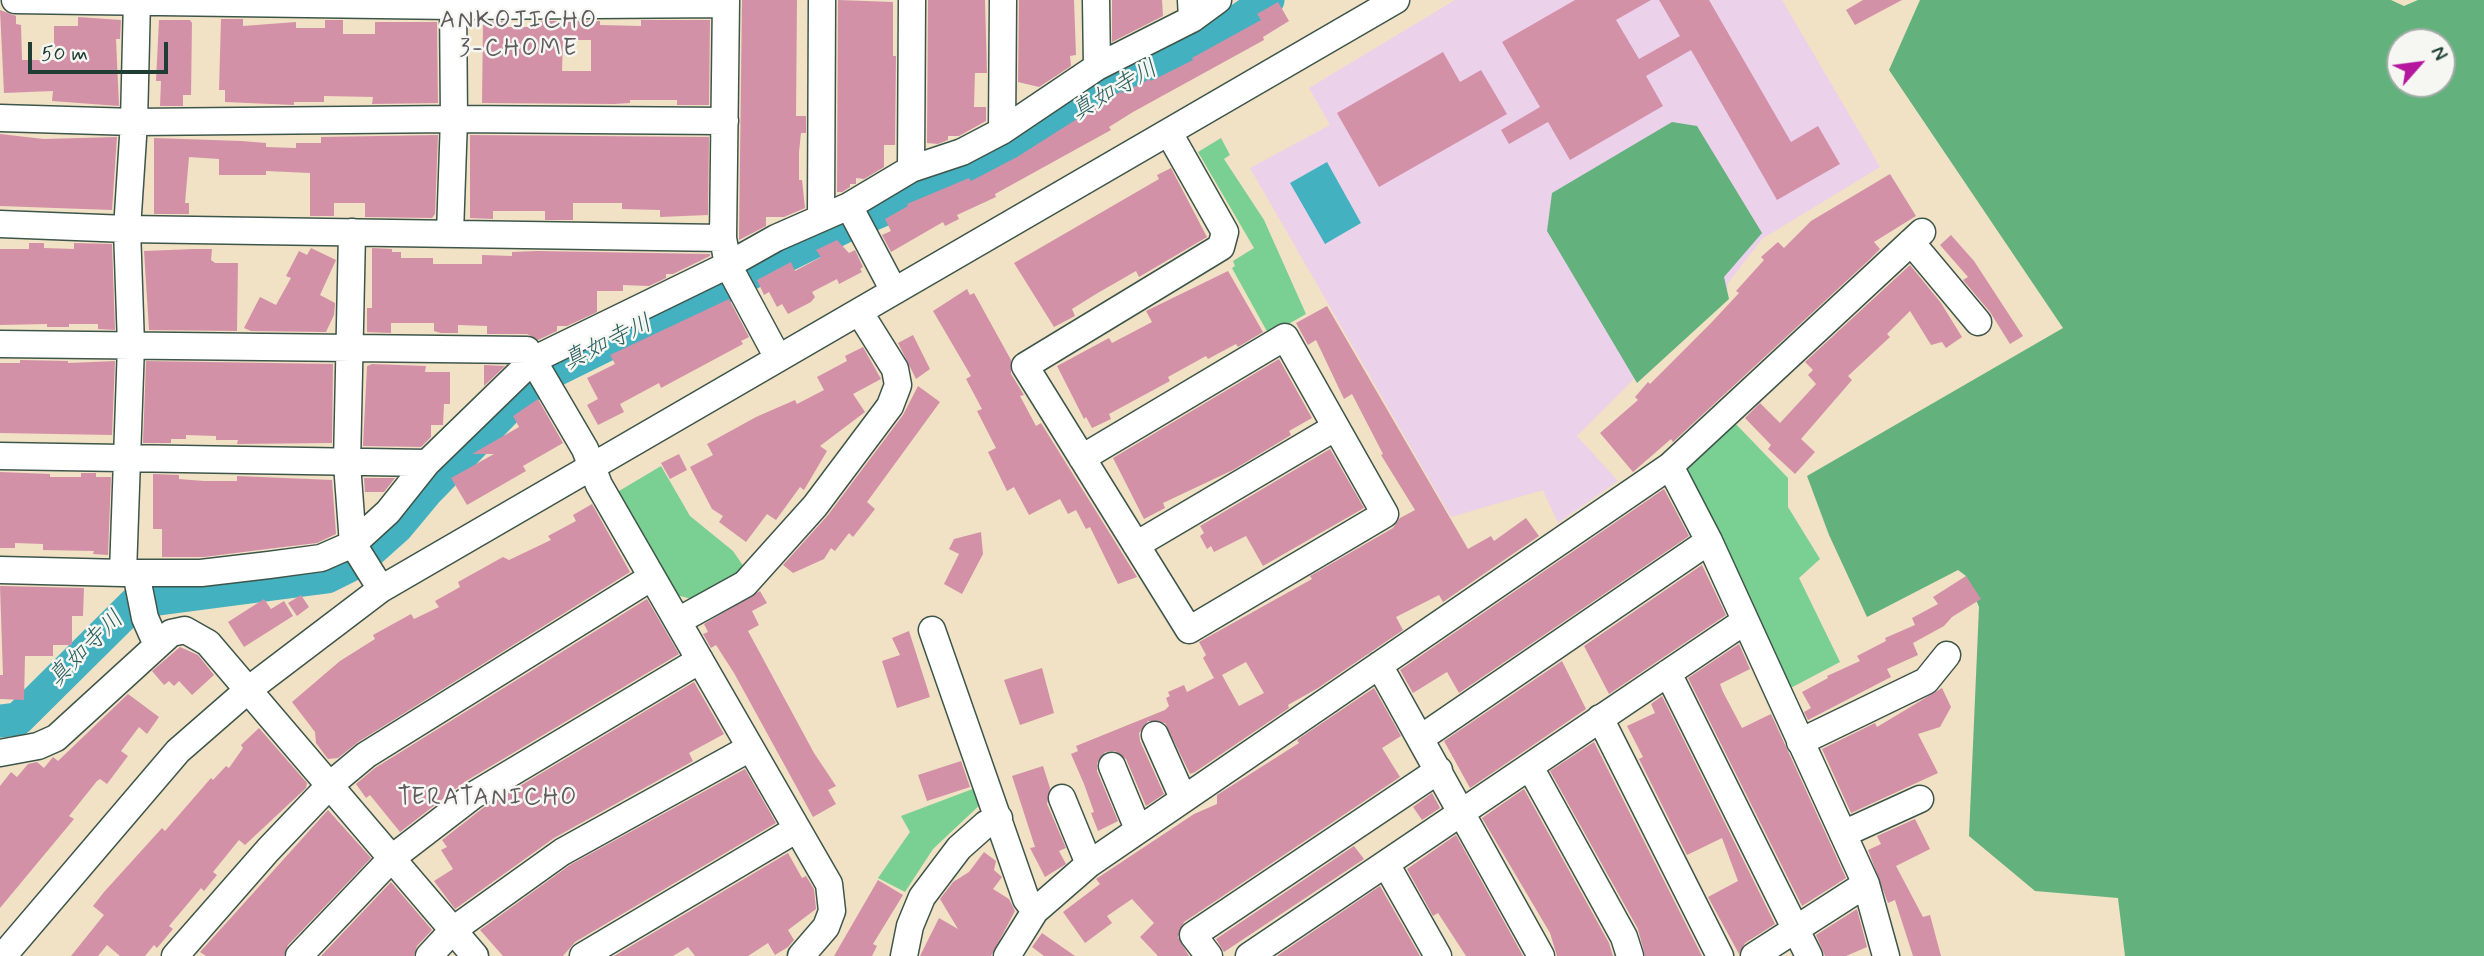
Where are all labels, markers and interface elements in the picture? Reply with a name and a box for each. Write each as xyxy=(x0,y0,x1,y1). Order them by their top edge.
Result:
district label: ANKOJICHO 3-CHOME xyxy=(446,8,592,64)
scale bar xyxy=(32,28,172,72)
north arrow xyxy=(2386,28,2456,98)
text: 50 m xyxy=(41,40,88,68)
text: N xyxy=(2424,42,2452,65)
water label: 真如寺川 xyxy=(1066,56,1164,128)
water label: 真如寺川 xyxy=(559,310,657,378)
water label: 真如寺川 xyxy=(43,606,131,694)
district label: TERATANICHO xyxy=(400,785,576,813)

